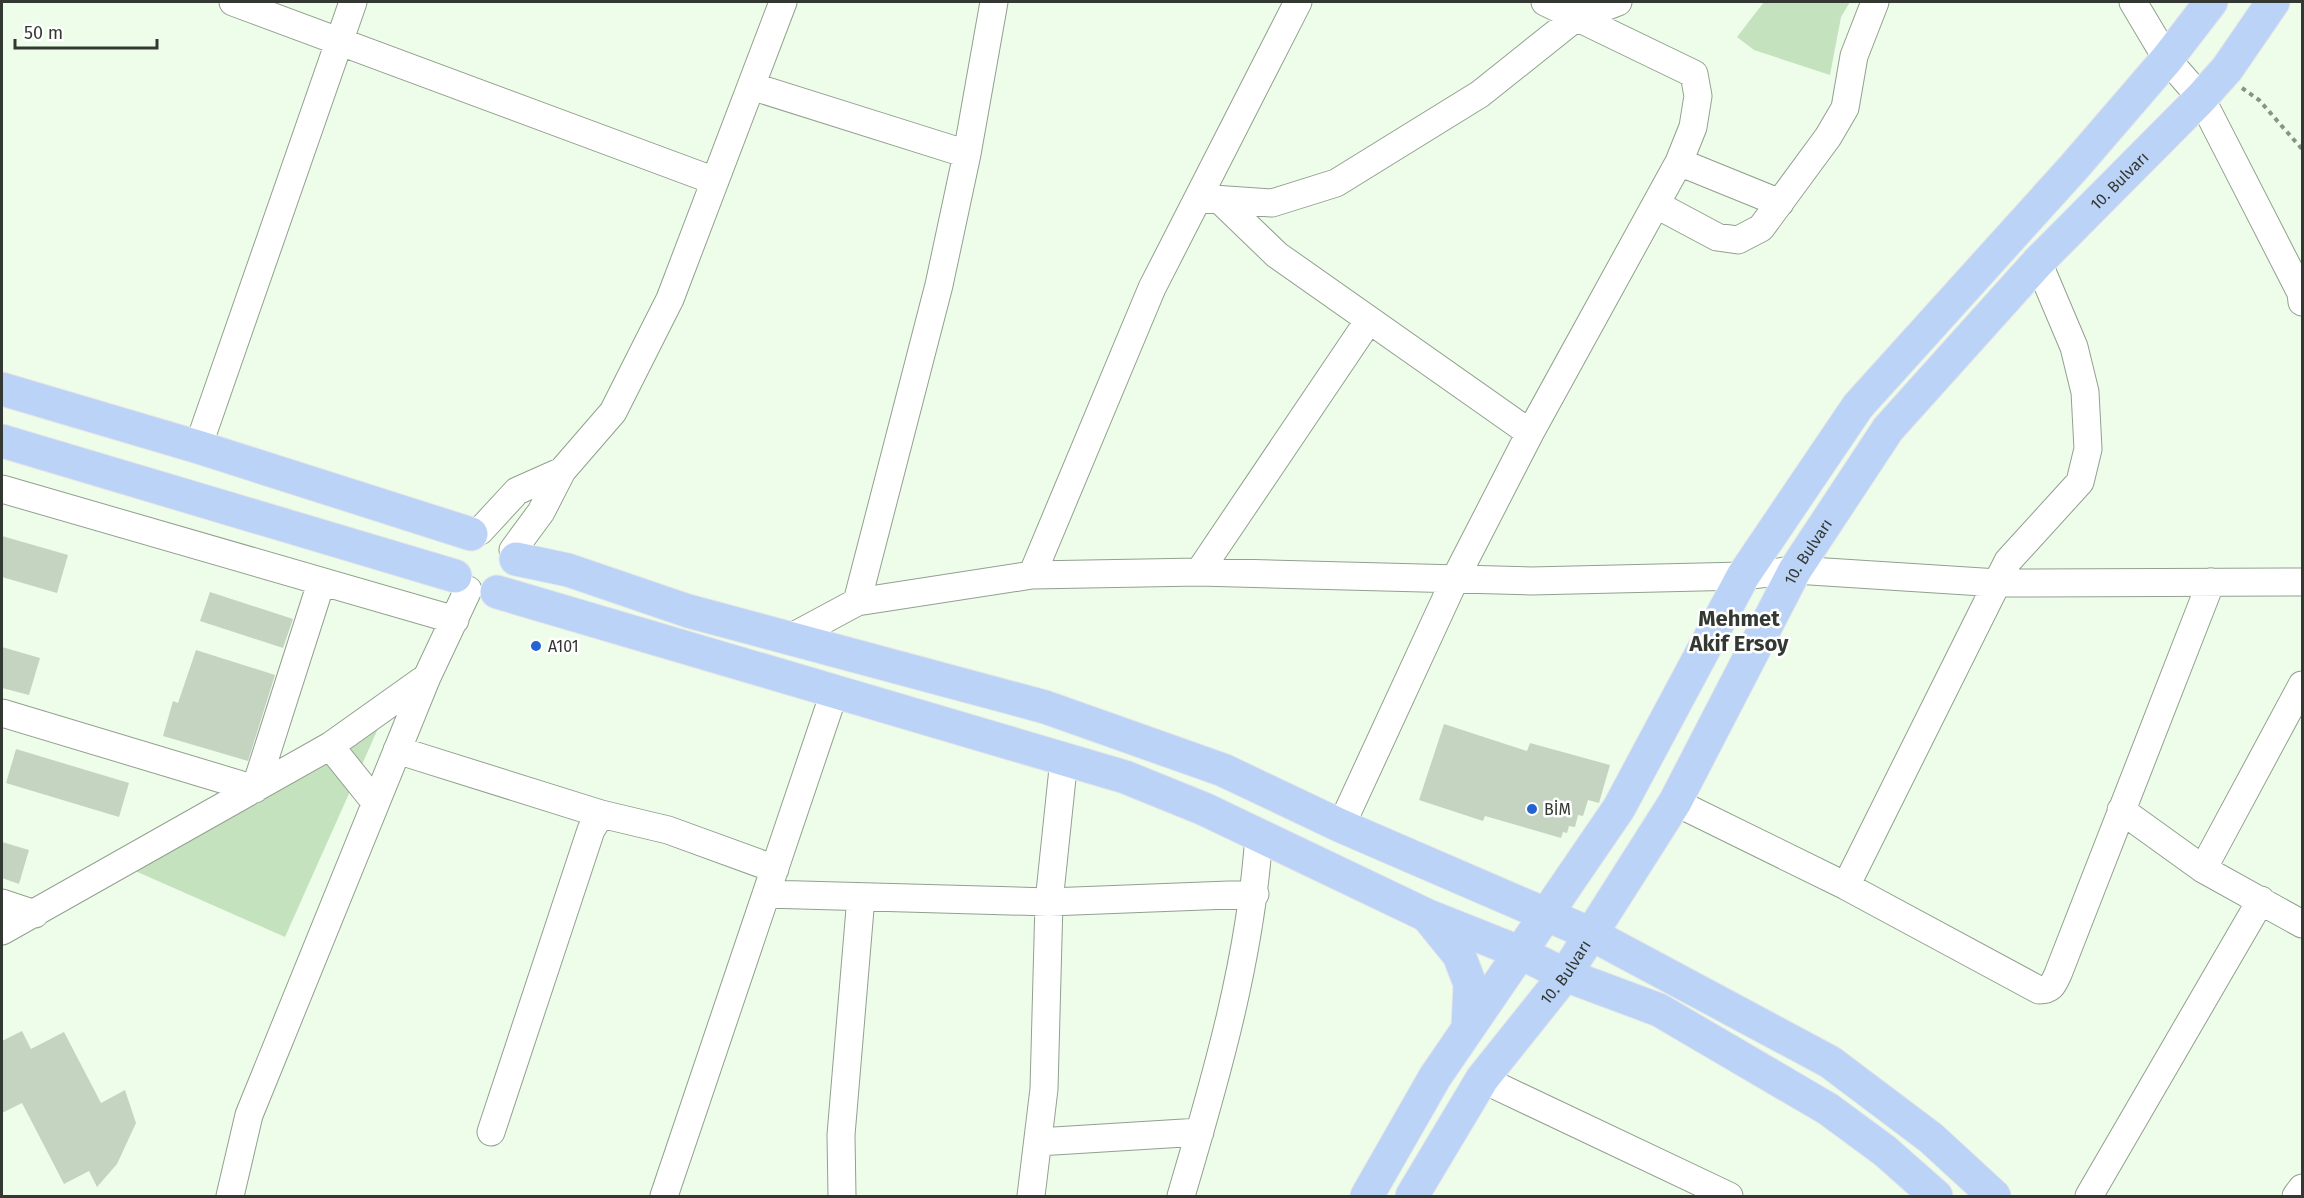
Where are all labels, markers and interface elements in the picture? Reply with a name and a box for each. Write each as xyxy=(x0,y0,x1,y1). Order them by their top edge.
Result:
scale bar xyxy=(15,12,158,50)
text: 50 m xyxy=(24,22,63,44)
street label: 10. Bulvarı xyxy=(2086,148,2152,214)
street label: 10. Bulvarı xyxy=(1780,515,1836,588)
district label: Mehmet Akif Ersoy xyxy=(1689,605,1789,657)
place label: A101 xyxy=(548,637,579,656)
marker: A101 xyxy=(529,639,543,653)
place label: BİM xyxy=(1544,799,1571,819)
marker: BİM xyxy=(1525,802,1539,816)
street label: 10. Bulvarı xyxy=(1536,937,1595,1008)

